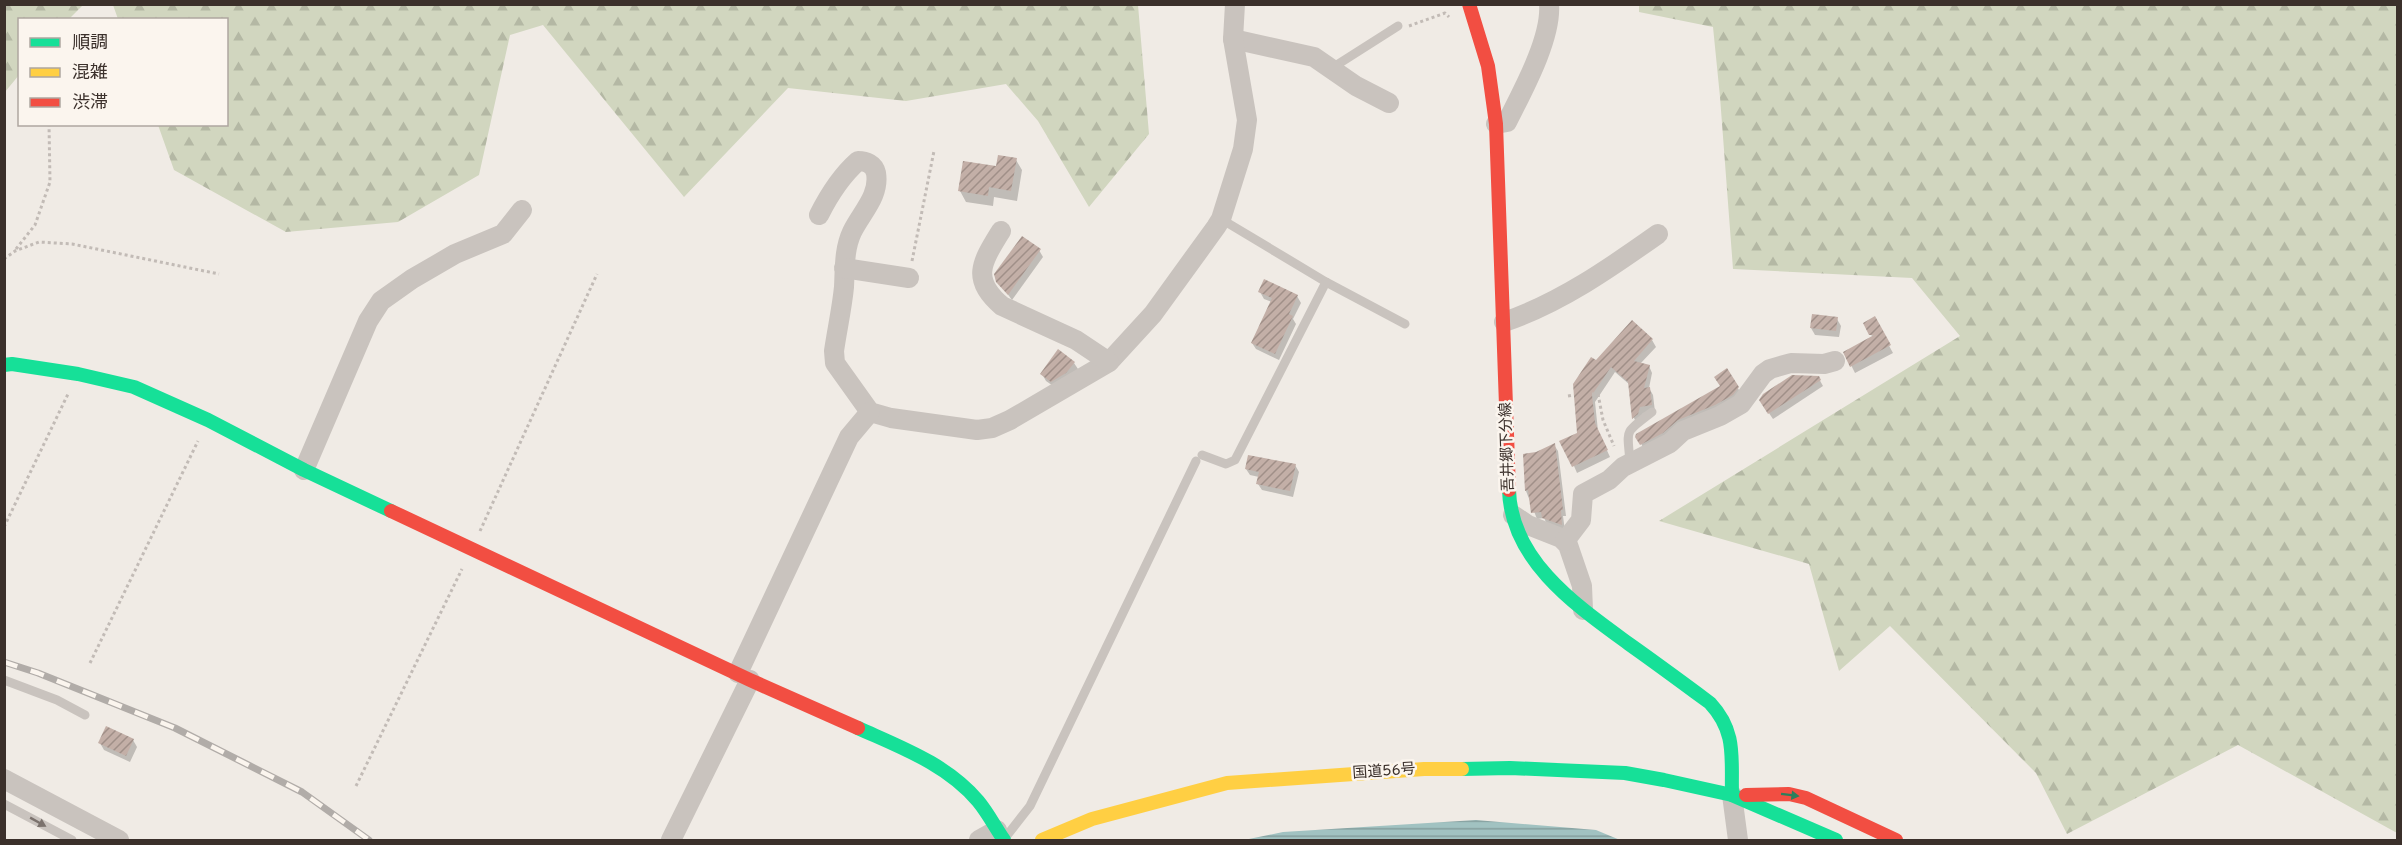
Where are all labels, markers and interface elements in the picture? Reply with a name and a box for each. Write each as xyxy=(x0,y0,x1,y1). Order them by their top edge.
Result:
legend xyxy=(18,18,228,126)
text: 順調 xyxy=(72,32,108,55)
text: 混雑 xyxy=(72,62,108,85)
text: 渋滞 xyxy=(72,92,108,115)
street label: 吾井郷下分線 xyxy=(1496,402,1519,492)
street label: 国道56号 xyxy=(1352,760,1416,784)
one-way arrow xyxy=(1781,791,1800,800)
one-way arrow xyxy=(30,817,47,827)

